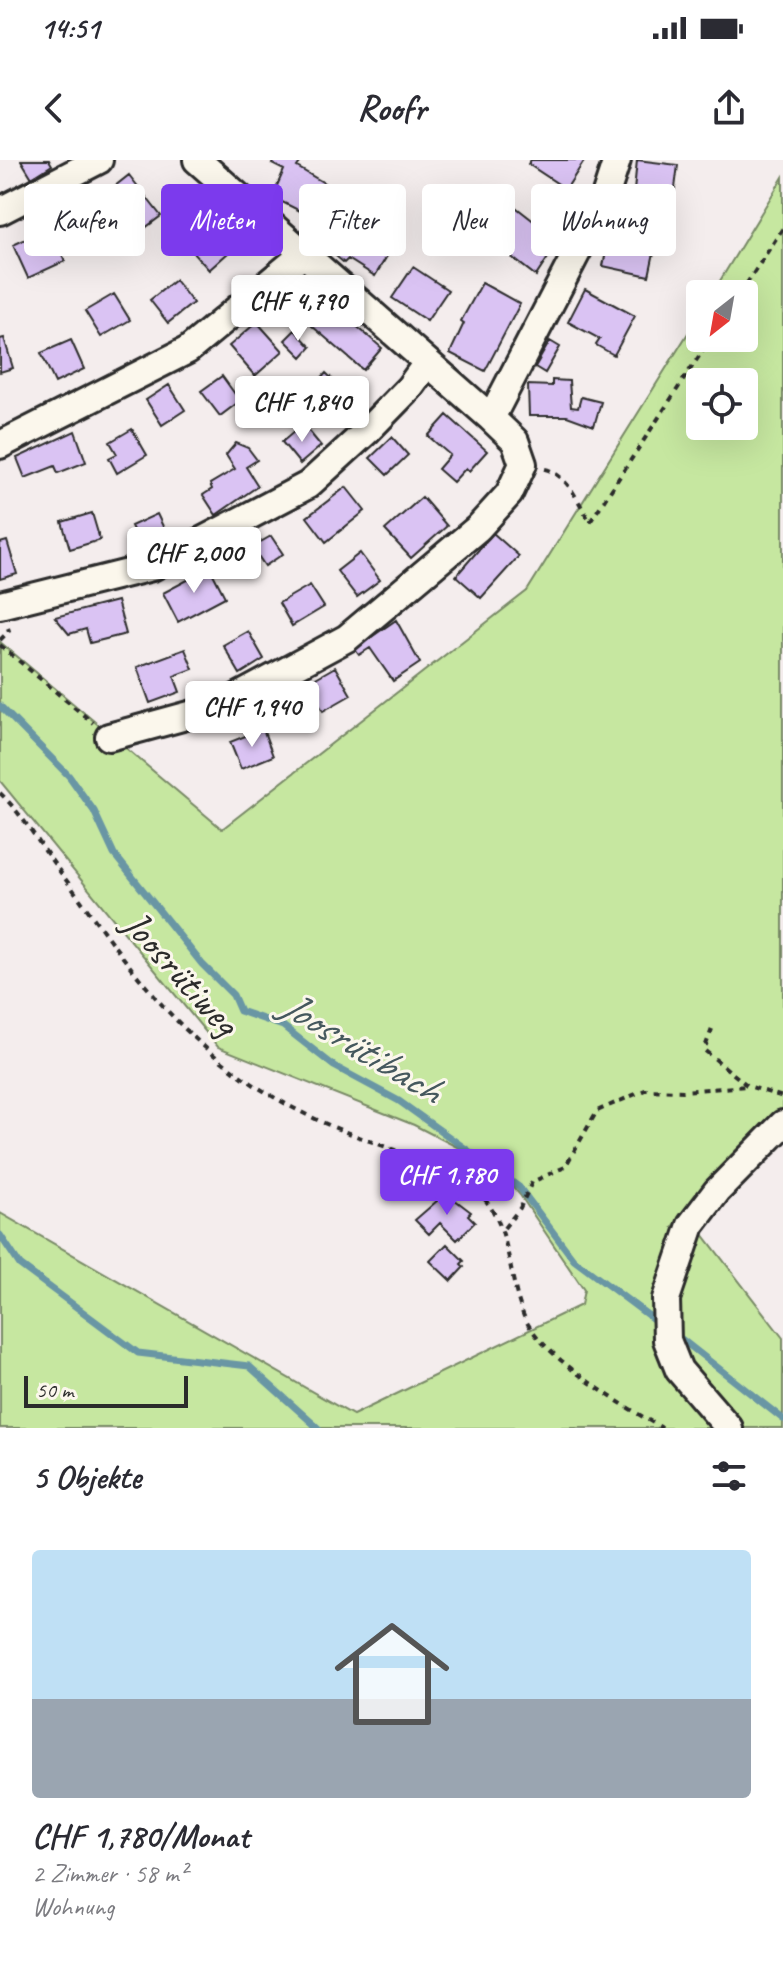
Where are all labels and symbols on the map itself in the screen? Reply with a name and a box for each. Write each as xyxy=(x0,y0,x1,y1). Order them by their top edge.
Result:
pin: CHF 4,790 xyxy=(206,275,390,343)
north arrow xyxy=(686,280,758,352)
pin: CHF 1,840 xyxy=(210,376,394,444)
pin: CHF 2,000 xyxy=(102,527,286,595)
pin: CHF 1,940 xyxy=(160,681,344,749)
street label: Joosrütiweg xyxy=(110,898,252,1048)
water label: Joosrütibach xyxy=(268,977,454,1118)
pin: CHF 1,780 xyxy=(355,1149,539,1217)
scale bar xyxy=(24,1372,188,1408)

